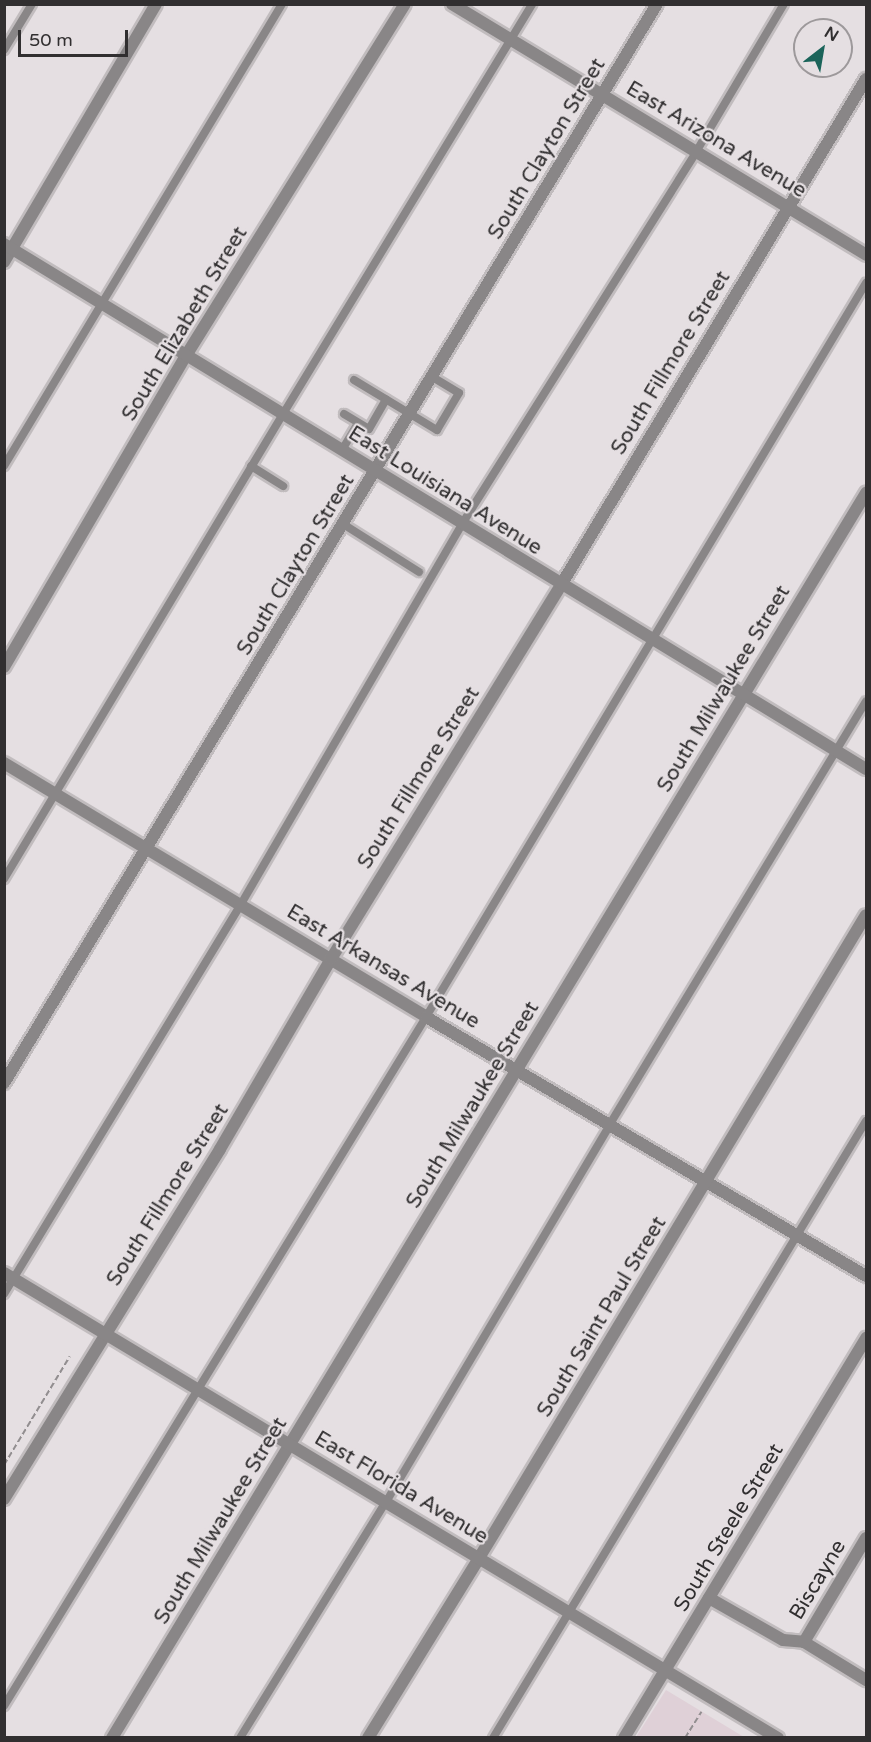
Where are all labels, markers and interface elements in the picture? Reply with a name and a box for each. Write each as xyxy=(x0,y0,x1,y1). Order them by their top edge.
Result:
scale bar xyxy=(21,18,130,56)
north arrow xyxy=(793,18,853,78)
text: N xyxy=(821,22,842,46)
text: 50 m xyxy=(29,29,73,51)
street label: South Clayton Street xyxy=(483,54,611,244)
street label: East Arizona Avenue xyxy=(621,76,811,204)
street label: South Elizabeth Street xyxy=(117,222,253,426)
street label: South Fillmore Street xyxy=(606,266,736,460)
street label: East Louisiana Avenue xyxy=(343,421,547,561)
street label: South Clayton Street xyxy=(232,470,360,660)
street label: South Milwaukee Street xyxy=(652,581,796,797)
street label: South Fillmore Street xyxy=(353,682,485,874)
street label: East Arkansas Avenue xyxy=(282,899,484,1035)
street label: South Milwaukee Street xyxy=(401,997,545,1213)
street label: South Fillmore Street xyxy=(102,1099,234,1291)
street label: South Saint Paul Street xyxy=(532,1212,672,1422)
street label: South Milwaukee Street xyxy=(149,1413,293,1629)
street label: East Florida Avenue xyxy=(310,1426,492,1550)
street label: South Steele Street xyxy=(669,1439,789,1617)
street label: Biscayne xyxy=(784,1536,852,1624)

